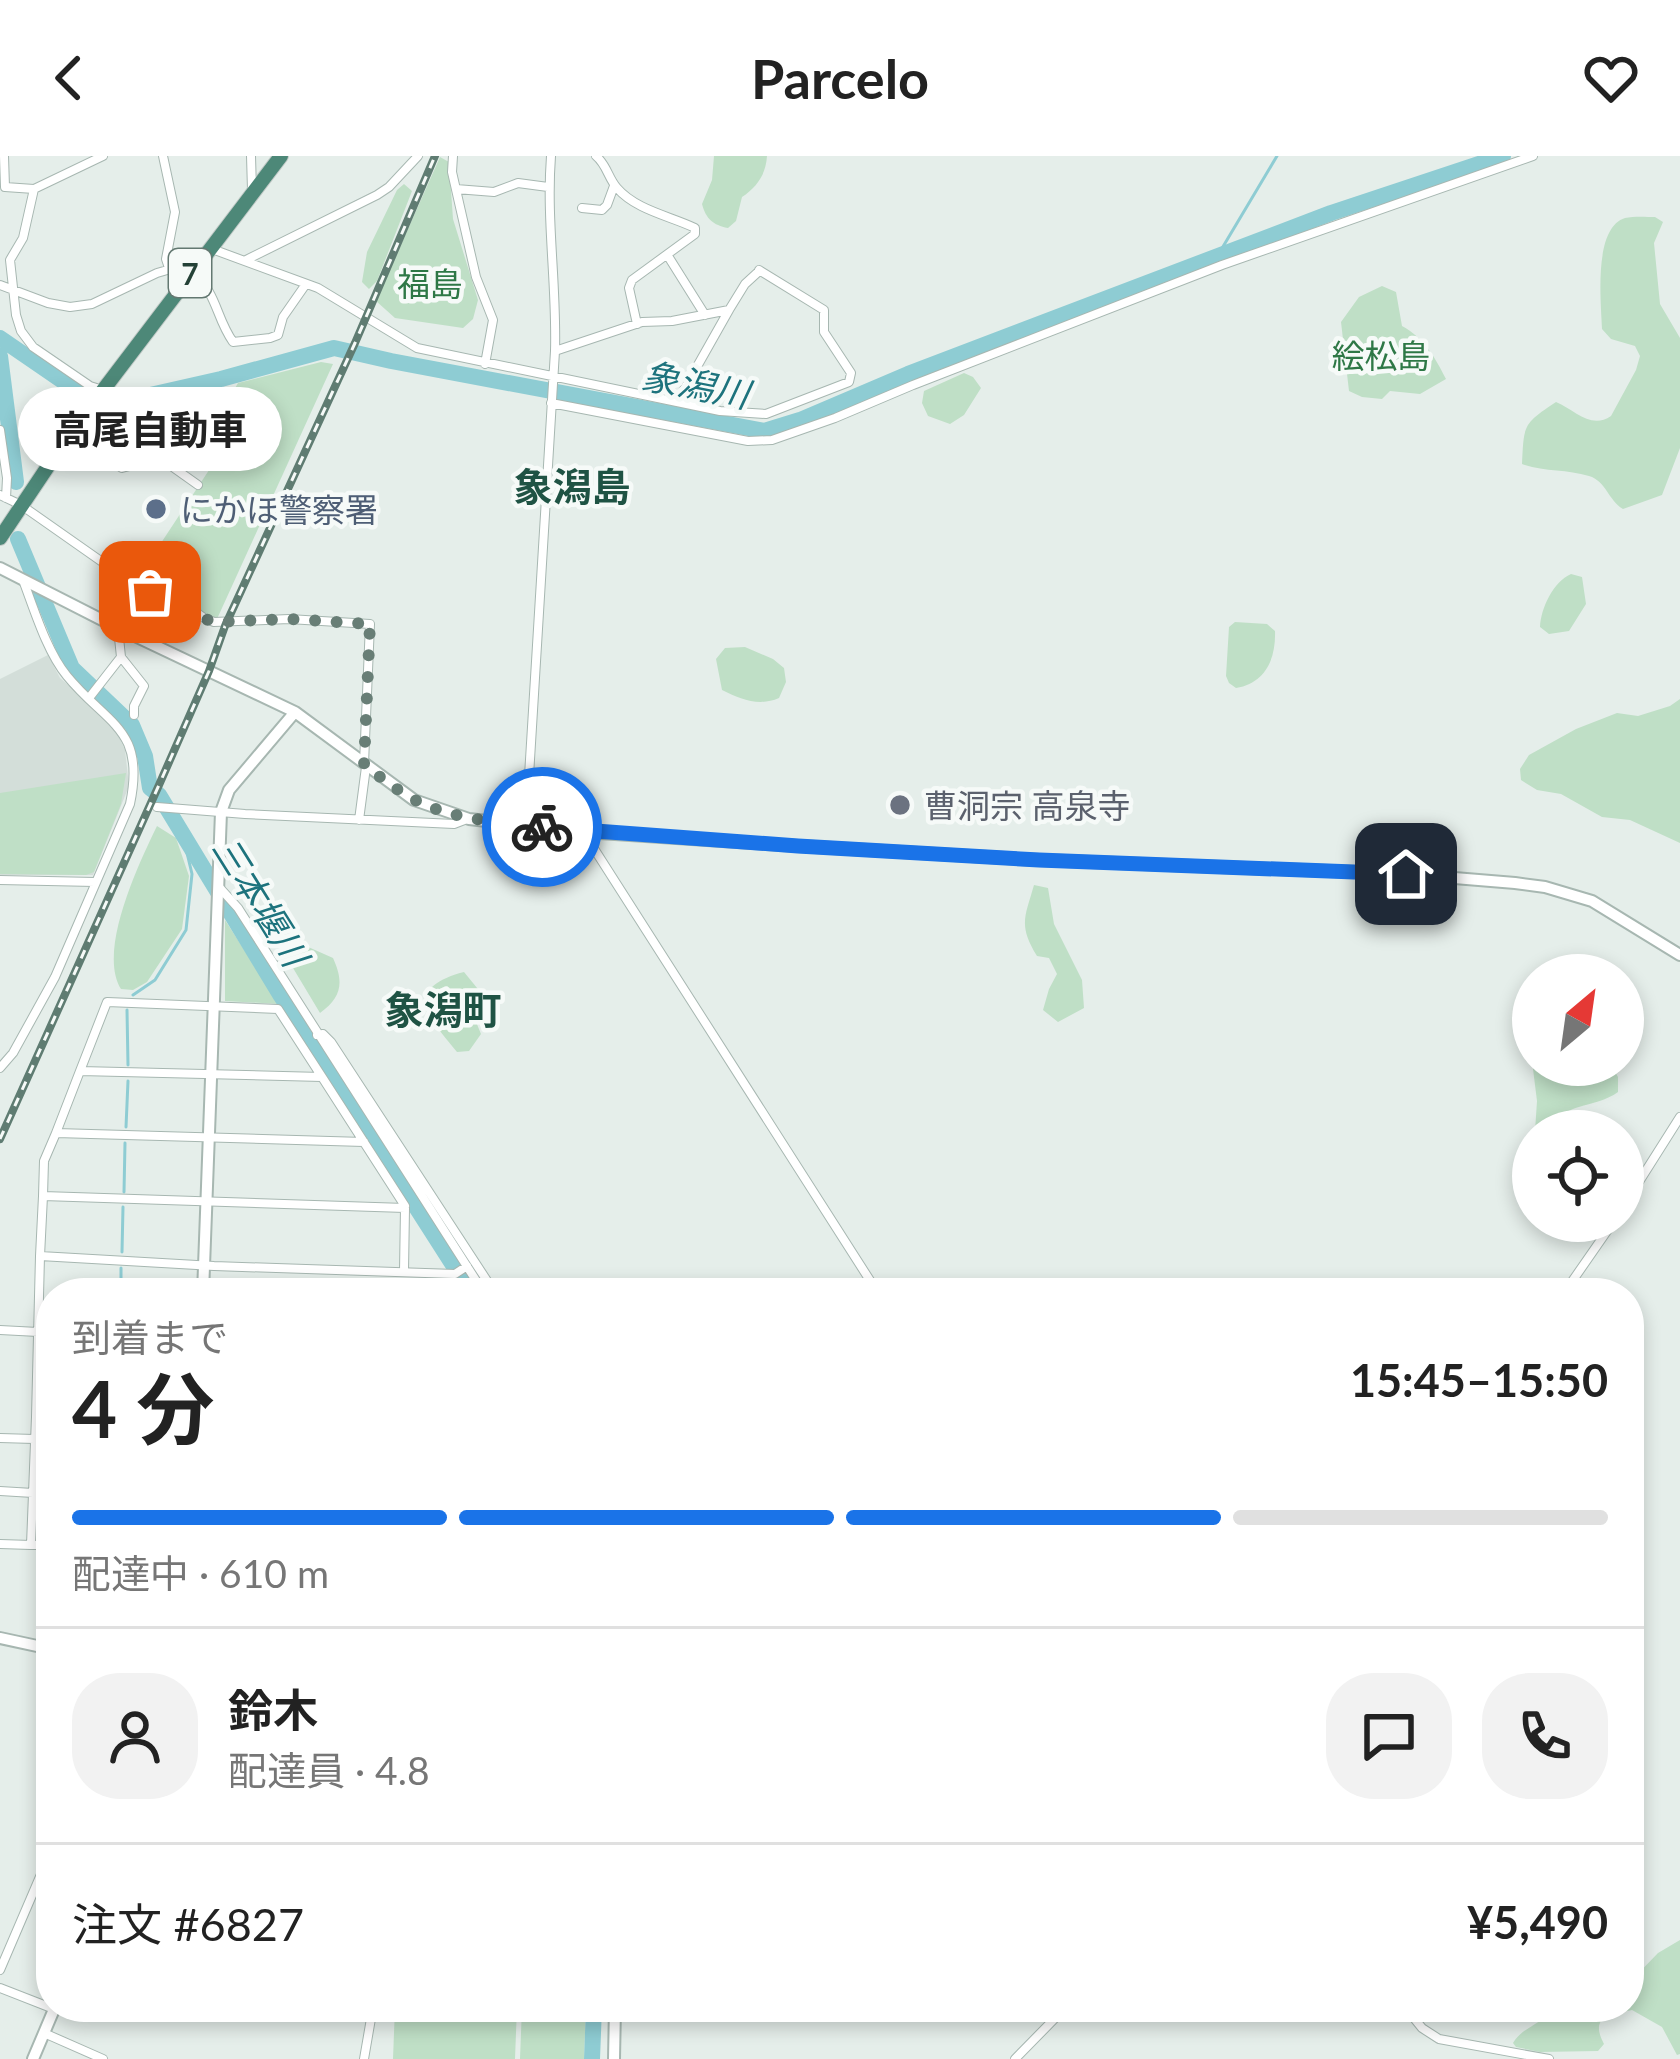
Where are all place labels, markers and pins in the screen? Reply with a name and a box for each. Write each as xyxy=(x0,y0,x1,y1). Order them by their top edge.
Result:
callout: 高尾自動車 xyxy=(18,388,282,472)
place label: にかほ警察署 xyxy=(180,489,378,529)
marker: にかほ警察署 xyxy=(143,496,169,522)
pin xyxy=(99,541,201,643)
place label: 曹洞宗 高泉寺 xyxy=(924,785,1130,825)
marker: 曹洞宗 高泉寺 xyxy=(887,792,913,818)
pin xyxy=(1355,823,1457,925)

